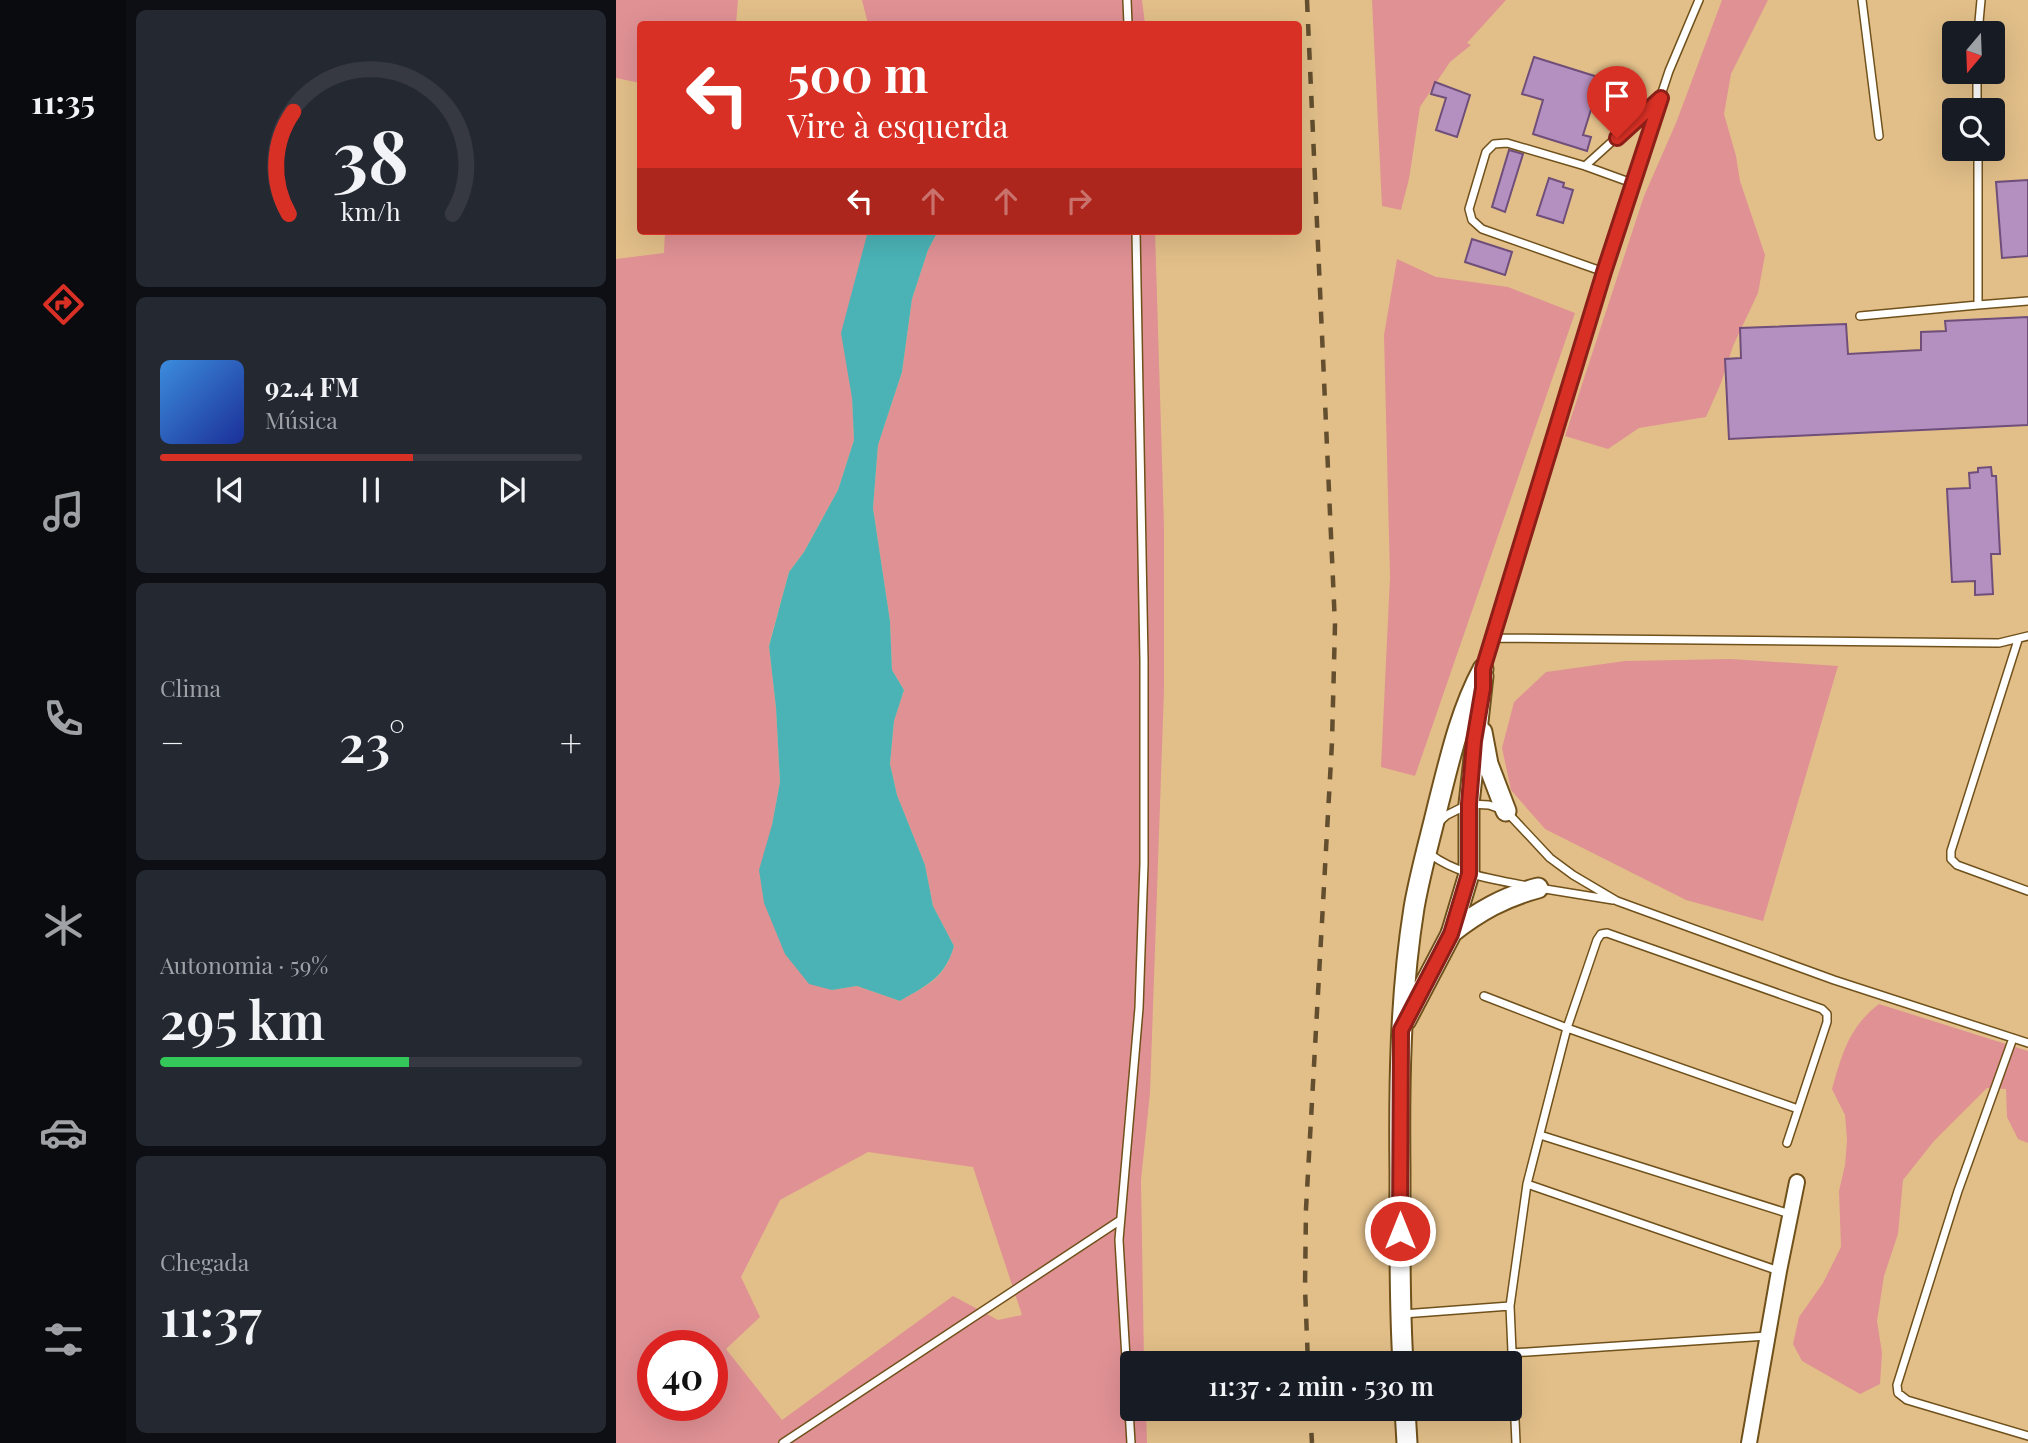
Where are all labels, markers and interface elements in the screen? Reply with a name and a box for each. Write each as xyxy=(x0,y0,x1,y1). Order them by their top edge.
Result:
north arrow xyxy=(1942,21,2006,84)
map controls xyxy=(1942,21,2005,161)
text: 500 m xyxy=(787,40,928,105)
icon: left xyxy=(672,49,763,140)
pin xyxy=(1587,66,1647,138)
icon: arrive xyxy=(1598,77,1636,115)
text: 11:35 xyxy=(31,79,95,122)
button: search xyxy=(1942,98,2005,161)
text: Vire à esquerda xyxy=(787,103,1008,146)
text: 38 xyxy=(333,106,409,203)
icon: left xyxy=(841,182,879,220)
icon: ahead xyxy=(914,182,952,220)
icon: ahead xyxy=(987,182,1025,220)
icon: right xyxy=(1060,182,1098,220)
text: km/h xyxy=(341,194,401,227)
icon: directions xyxy=(39,280,88,329)
text: 92.4 FM xyxy=(265,369,359,404)
text: Música xyxy=(265,404,338,435)
icon: previous xyxy=(211,471,249,509)
icon: pause xyxy=(352,471,390,509)
icon: next xyxy=(493,471,531,509)
icon: music xyxy=(39,487,88,536)
text: Clima xyxy=(160,672,221,703)
icon: phone xyxy=(39,694,88,743)
text: 23° xyxy=(339,707,405,776)
text: − xyxy=(160,716,185,767)
text: + xyxy=(560,716,582,767)
icon: climate xyxy=(39,901,88,950)
text: Autonomia · 59% xyxy=(160,949,328,980)
text: 295 km xyxy=(160,984,325,1053)
icon: car xyxy=(39,1108,88,1157)
position arrow xyxy=(1363,1194,1437,1268)
text: Chegada xyxy=(160,1246,249,1277)
text: 11:37 xyxy=(160,1281,262,1350)
icon: filters xyxy=(39,1315,88,1364)
speed limit sign: 40 xyxy=(637,1330,728,1421)
text: 11:37 · 2 min · 530 m xyxy=(1208,1368,1434,1403)

